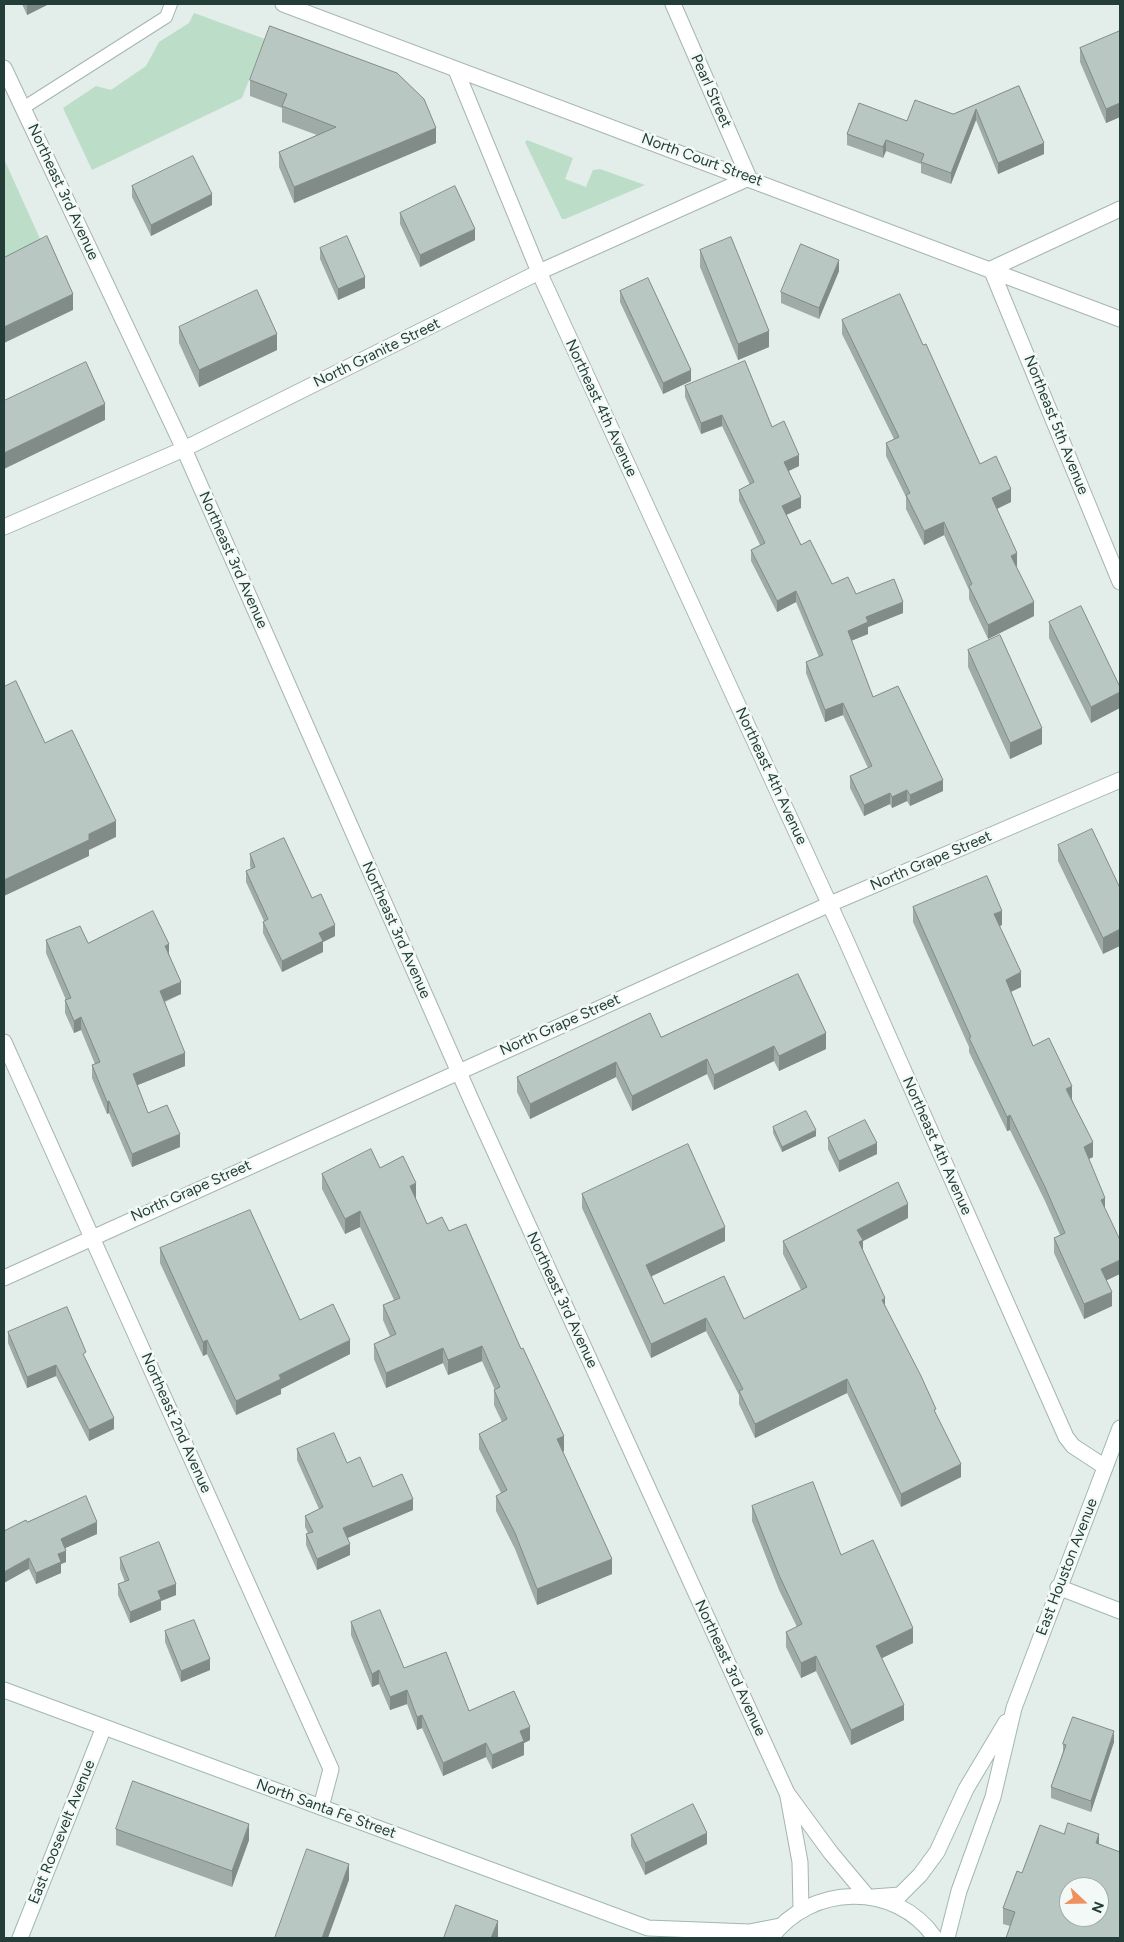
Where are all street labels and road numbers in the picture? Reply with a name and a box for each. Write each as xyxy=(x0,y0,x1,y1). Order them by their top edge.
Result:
street label: Pearl Street xyxy=(687,52,735,130)
street label: Northeast 3rd Avenue xyxy=(24,121,102,263)
street label: North Court Street xyxy=(639,130,765,190)
street label: North Granite Street xyxy=(311,315,443,391)
street label: Northeast 4th Avenue xyxy=(561,336,641,480)
street label: Northeast 5th Avenue xyxy=(1020,353,1092,497)
street label: Northeast 3rd Avenue xyxy=(195,489,271,631)
street label: Northeast 4th Avenue xyxy=(731,704,811,848)
street label: North Grape Street xyxy=(868,827,994,895)
street label: Northeast 3rd Avenue xyxy=(358,859,434,1001)
street label: North Grape Street xyxy=(497,990,623,1060)
street label: Northeast 4th Avenue xyxy=(898,1074,976,1218)
street label: North Grape Street xyxy=(128,1156,254,1226)
street label: Northeast 3rd Avenue xyxy=(523,1229,601,1371)
street label: Northeast 2nd Avenue xyxy=(137,1350,215,1496)
street label: East Houston Avenue xyxy=(1033,1496,1101,1638)
street label: Northeast 3rd Avenue xyxy=(691,1597,769,1739)
street label: East Roosevelt Avenue xyxy=(25,1757,99,1907)
street label: North Santa Fe Street xyxy=(254,1775,398,1843)

